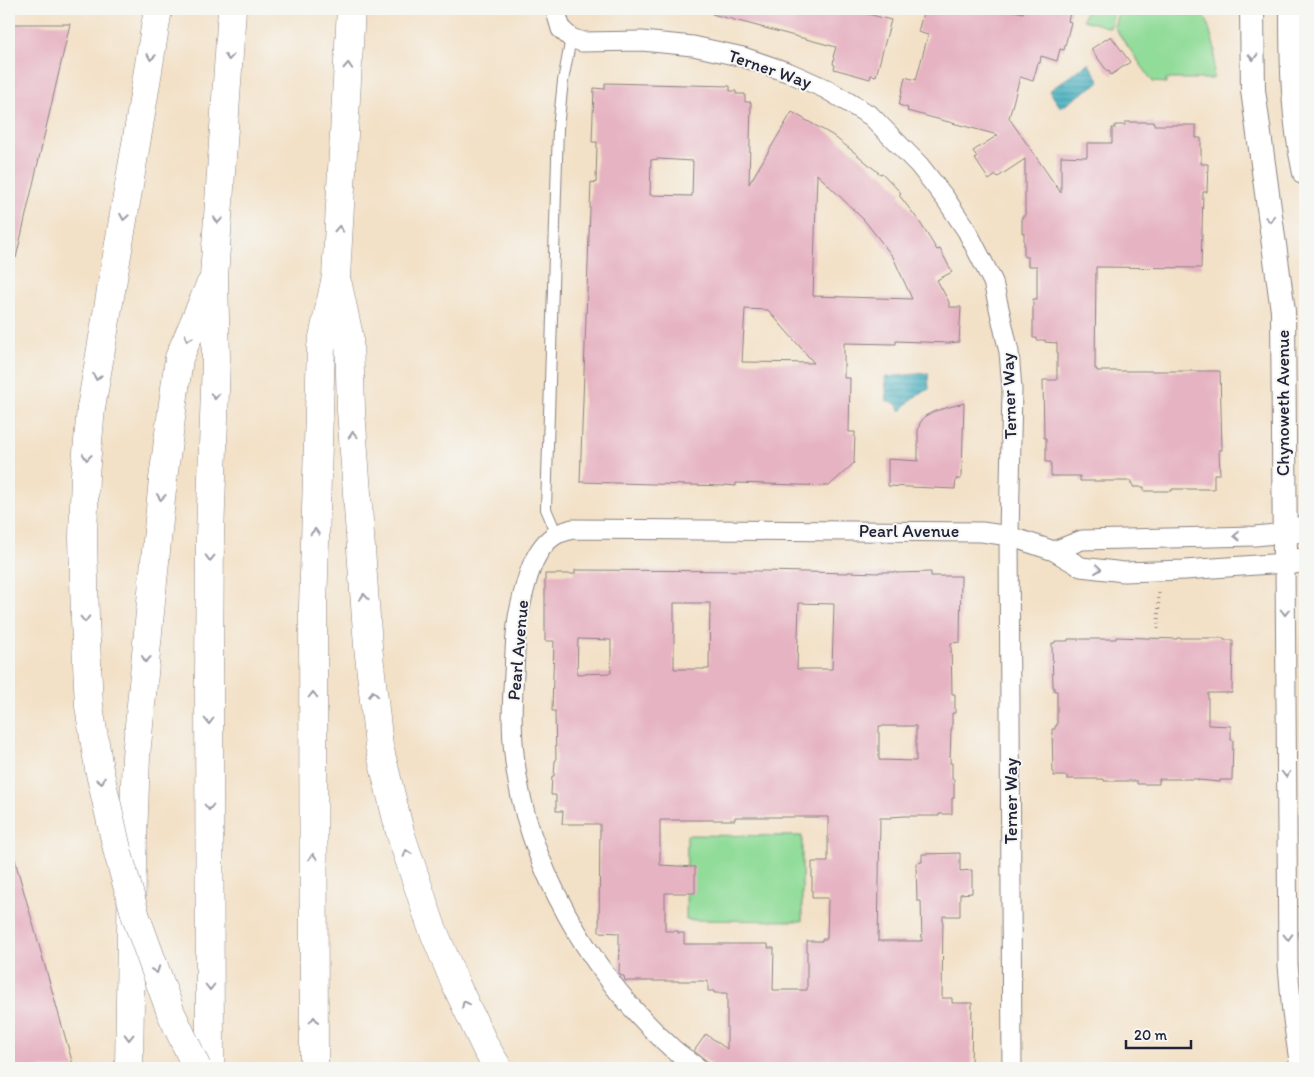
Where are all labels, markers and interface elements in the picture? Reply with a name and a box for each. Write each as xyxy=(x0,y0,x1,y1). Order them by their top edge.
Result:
street label: Terner Way xyxy=(725,45,815,94)
one-way arrow xyxy=(146,53,156,61)
one-way arrow xyxy=(224,54,235,62)
one-way arrow xyxy=(1247,54,1258,62)
one-way arrow xyxy=(342,62,353,70)
one-way arrow xyxy=(119,213,129,222)
one-way arrow xyxy=(1265,215,1275,223)
one-way arrow xyxy=(213,216,224,224)
one-way arrow xyxy=(333,224,344,232)
street label: Chynoweth Avenue xyxy=(1272,330,1294,476)
one-way arrow xyxy=(183,333,194,342)
street label: Terner Way xyxy=(996,352,1022,440)
one-way arrow xyxy=(92,373,102,382)
one-way arrow xyxy=(210,392,220,400)
one-way arrow xyxy=(348,431,359,439)
one-way arrow xyxy=(82,453,93,461)
one-way arrow xyxy=(156,494,167,502)
street label: Pearl Avenue xyxy=(859,520,959,542)
one-way arrow xyxy=(310,528,320,536)
one-way arrow xyxy=(1232,531,1240,541)
one-way arrow xyxy=(205,554,215,562)
one-way arrow xyxy=(1094,563,1102,574)
one-way arrow xyxy=(359,593,370,601)
street label: Pearl Avenue xyxy=(503,599,533,701)
one-way arrow xyxy=(1280,608,1290,616)
one-way arrow xyxy=(79,615,90,623)
one-way arrow xyxy=(140,655,151,663)
one-way arrow xyxy=(308,690,318,698)
one-way arrow xyxy=(368,690,379,698)
one-way arrow xyxy=(204,717,214,725)
street label: Terner Way xyxy=(1000,757,1022,844)
one-way arrow xyxy=(1281,771,1291,779)
one-way arrow xyxy=(95,776,106,785)
one-way arrow xyxy=(204,804,214,811)
one-way arrow xyxy=(403,849,413,858)
one-way arrow xyxy=(308,853,318,860)
one-way arrow xyxy=(1283,934,1293,941)
one-way arrow xyxy=(150,965,160,974)
one-way arrow xyxy=(205,984,215,991)
one-way arrow xyxy=(461,1000,472,1009)
one-way arrow xyxy=(309,1015,319,1023)
scale bar xyxy=(1126,1017,1192,1049)
text: 20 m xyxy=(1134,1026,1168,1044)
one-way arrow xyxy=(124,1033,135,1041)

